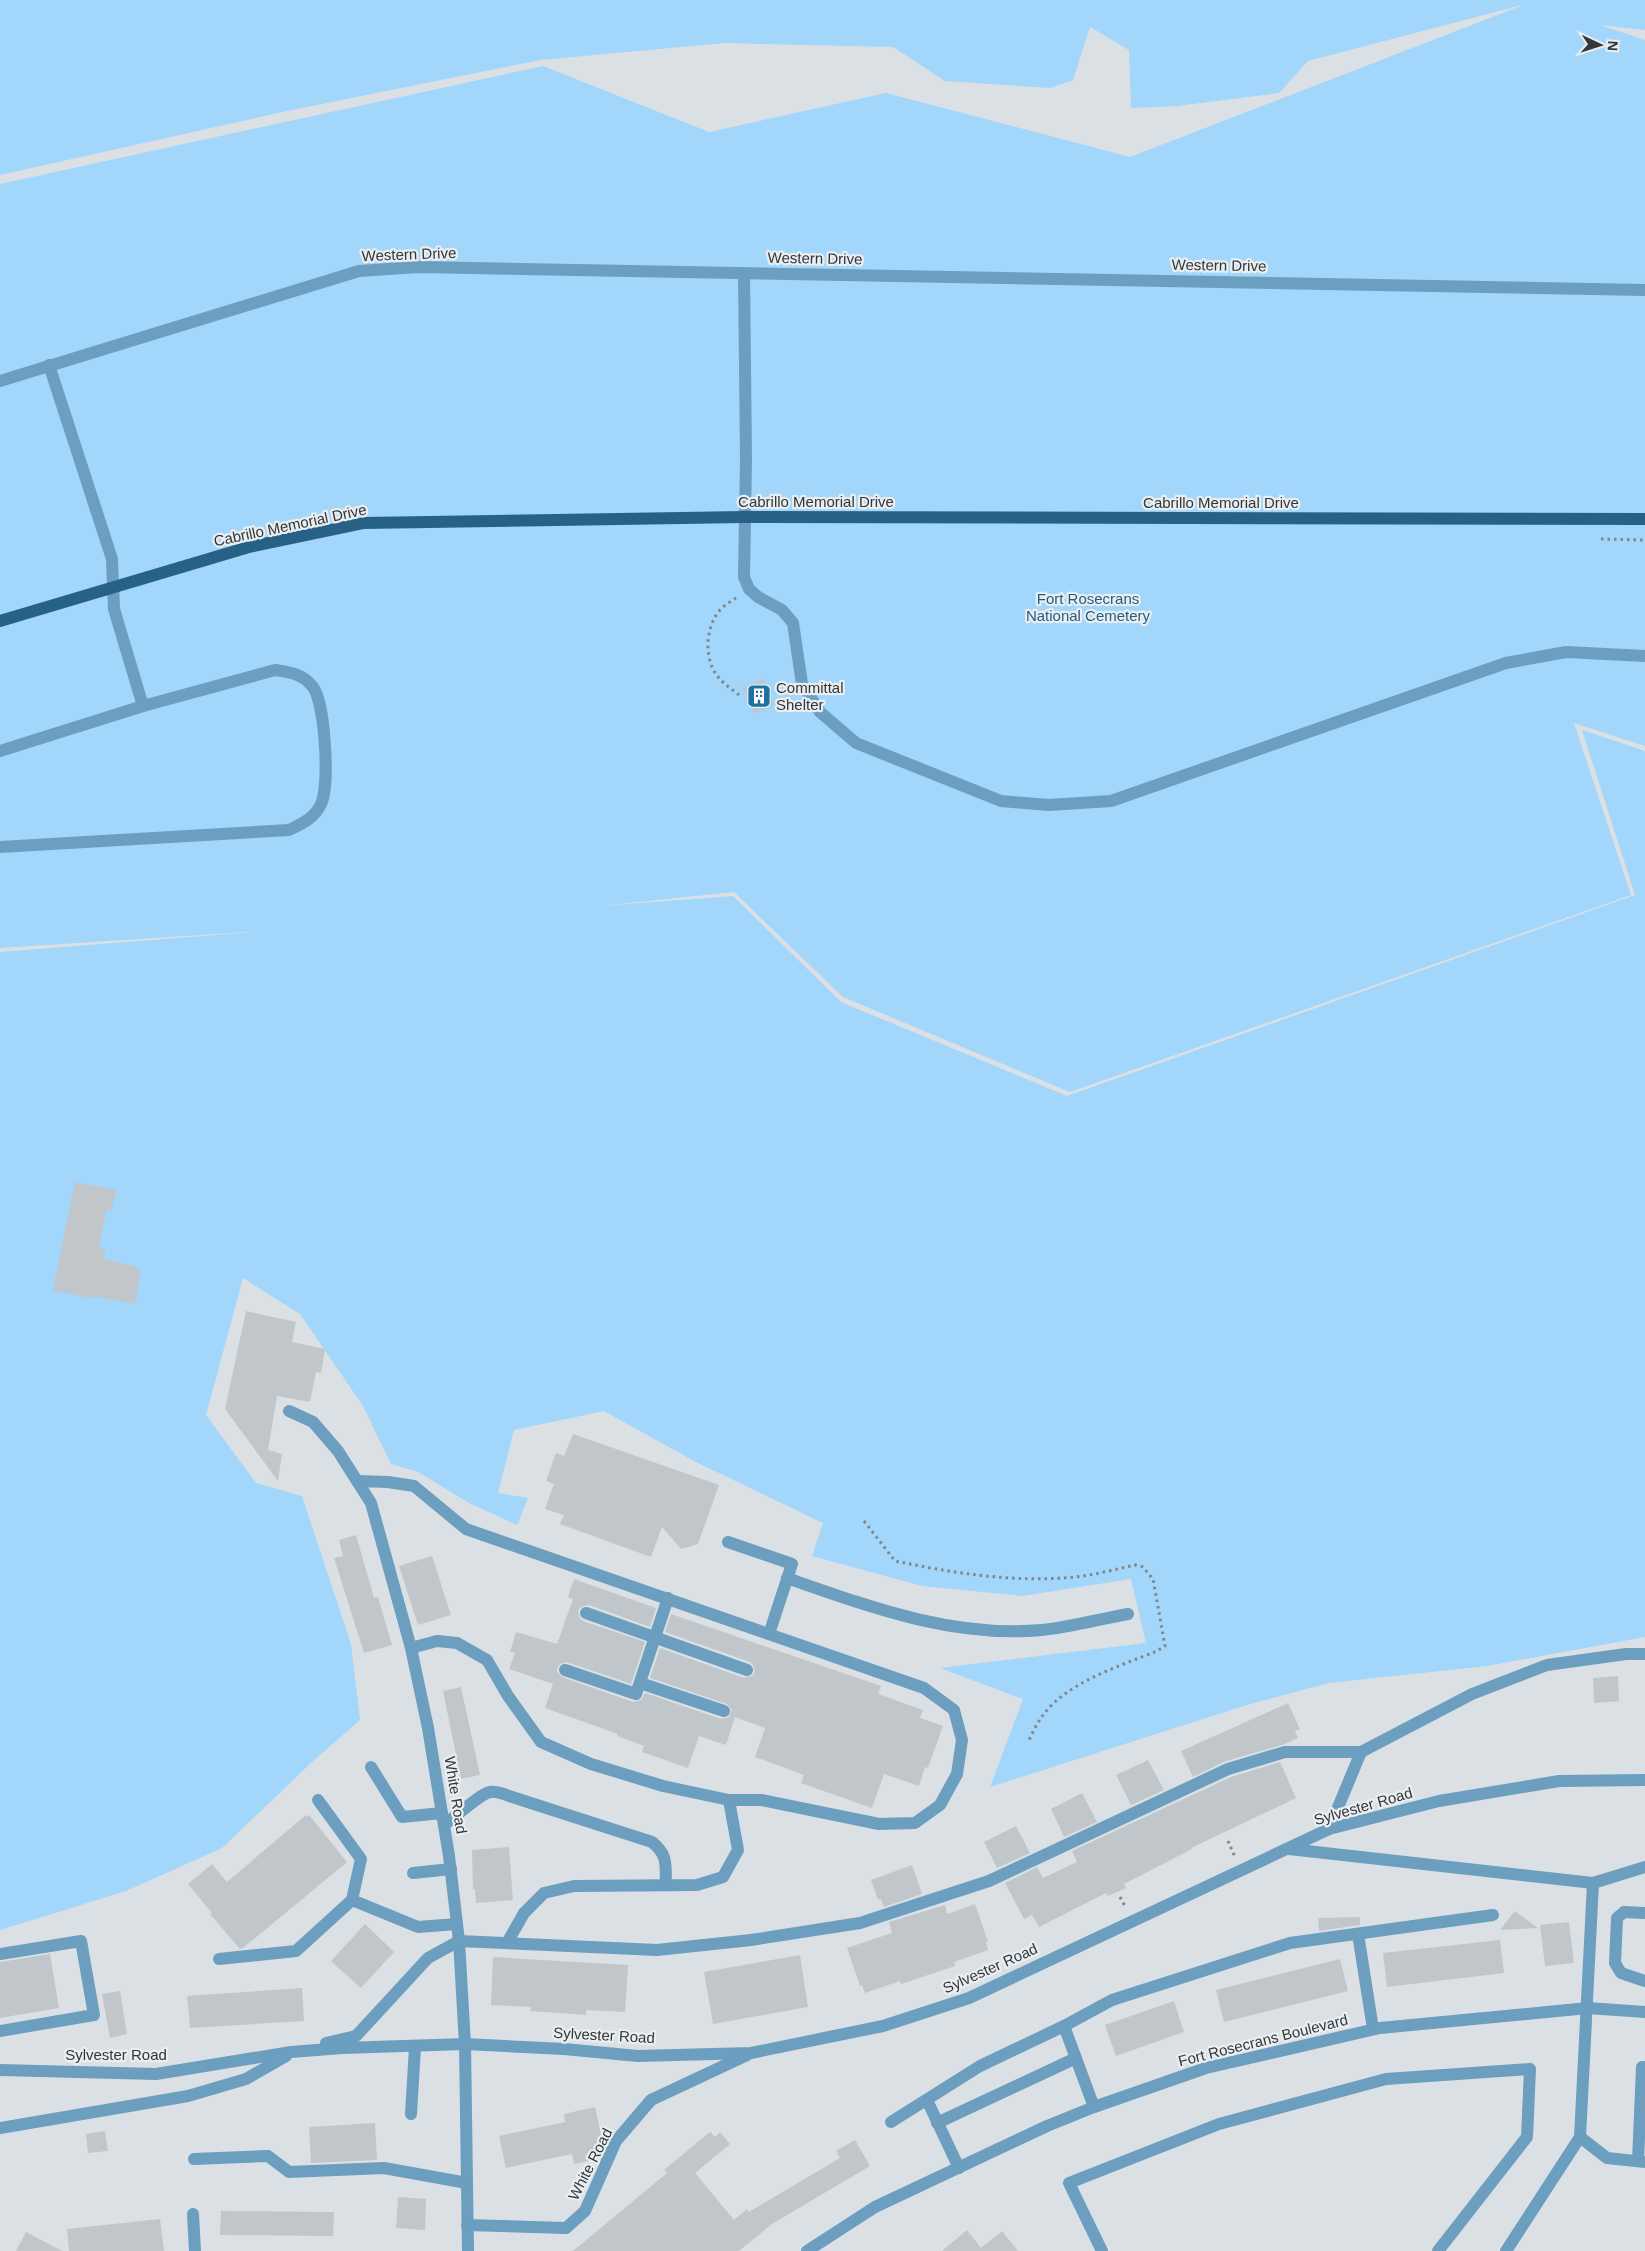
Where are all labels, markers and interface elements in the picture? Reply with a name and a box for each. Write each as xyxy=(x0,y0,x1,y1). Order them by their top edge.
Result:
north arrow xyxy=(1575,20,1625,70)
text: N xyxy=(1605,40,1621,52)
street label: Western Drive xyxy=(361,244,457,264)
street label: Western Drive xyxy=(767,249,863,267)
street label: Western Drive xyxy=(1171,256,1267,274)
street label: Cabrillo Memorial Drive xyxy=(738,493,894,510)
street label: Cabrillo Memorial Drive xyxy=(1143,494,1299,511)
street label: Cabrillo Memorial Drive xyxy=(212,500,368,550)
park label: Fort Rosecrans National Cemetery xyxy=(1026,590,1151,624)
place label: Committal Shelter xyxy=(776,679,844,713)
building icon: Committal Shelter xyxy=(746,683,772,709)
street label: White Road xyxy=(441,1755,471,1835)
street label: Sylvester Road xyxy=(1312,1784,1414,1828)
street label: Sylvester Road xyxy=(940,1940,1040,1996)
street label: Fort Rosecrans Boulevard xyxy=(1176,2011,1350,2069)
street label: Sylvester Road xyxy=(553,2024,655,2046)
street label: Sylvester Road xyxy=(65,2046,167,2063)
street label: White Road xyxy=(565,2125,615,2203)

